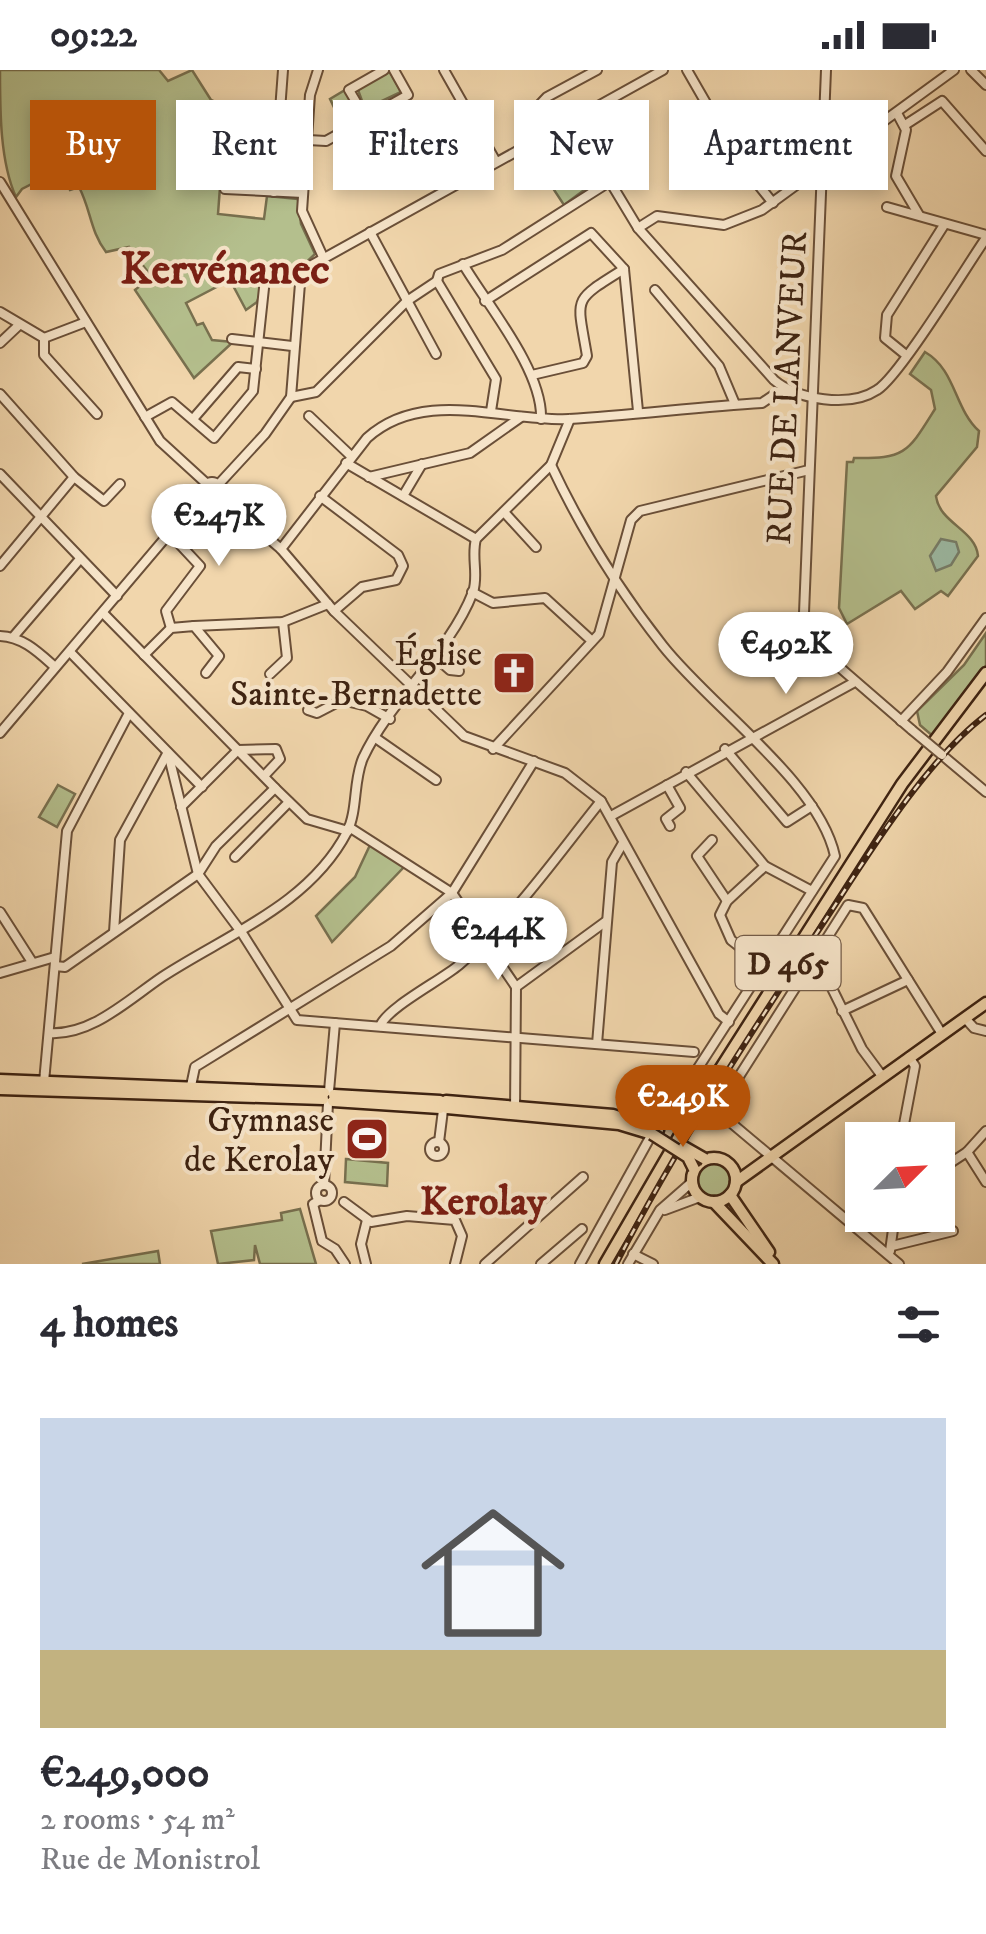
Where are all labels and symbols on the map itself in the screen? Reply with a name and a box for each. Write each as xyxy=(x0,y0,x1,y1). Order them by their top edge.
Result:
street label: RUE DE LANVEUR xyxy=(758,230,818,546)
district label: Kervénanec xyxy=(120,242,330,298)
pin: €247K xyxy=(149,484,289,569)
pin: €492K xyxy=(716,612,856,697)
place label: Église Sainte-Bernadette xyxy=(230,632,482,717)
church icon: Église Sainte-Bernadette xyxy=(491,650,537,696)
pin: €244K xyxy=(428,898,568,983)
road number: D 465 xyxy=(736,936,840,990)
pin: €249K xyxy=(613,1065,753,1150)
place label: Gymnase de Kerolay xyxy=(184,1099,334,1183)
sports icon: Gymnase de Kerolay xyxy=(344,1116,390,1162)
north arrow xyxy=(845,1122,955,1232)
district label: Kerolay xyxy=(420,1178,547,1228)

